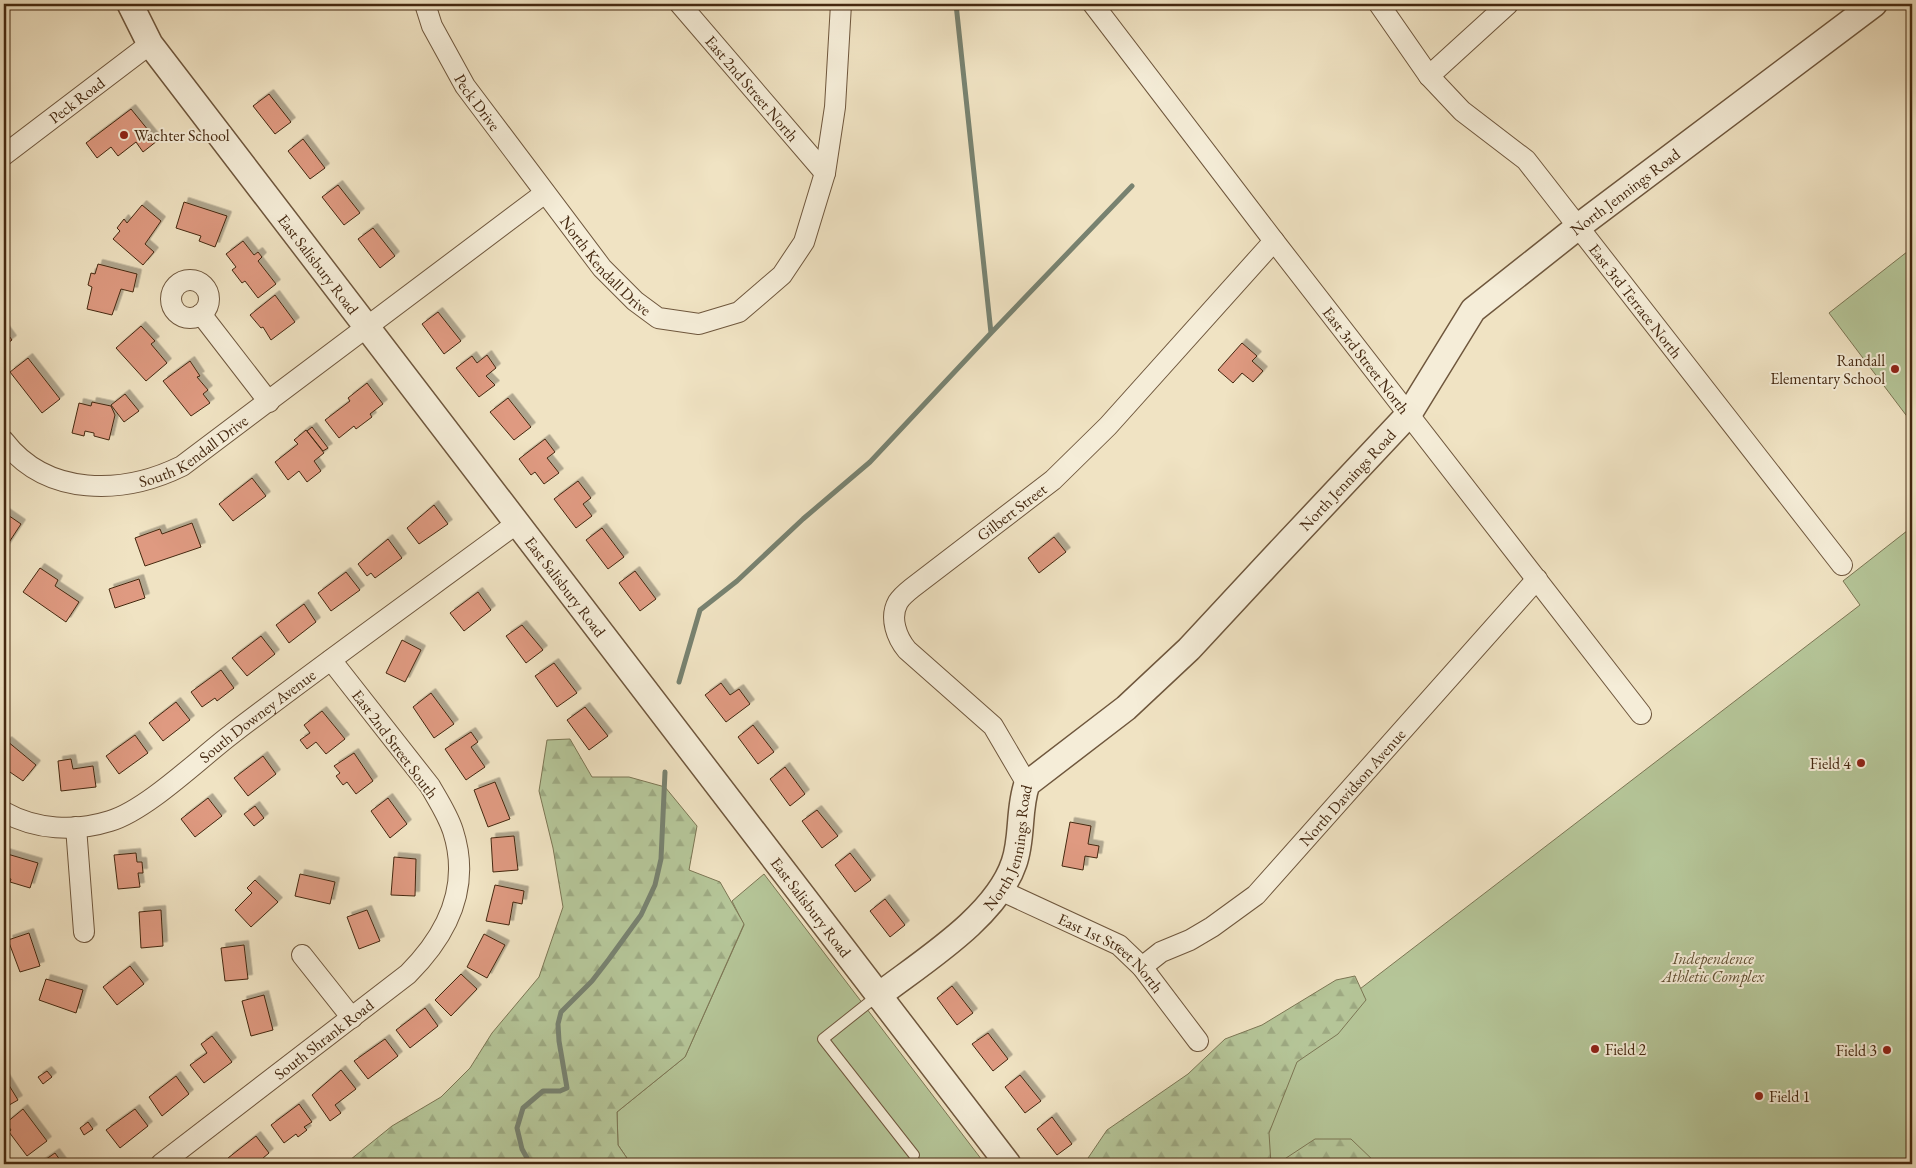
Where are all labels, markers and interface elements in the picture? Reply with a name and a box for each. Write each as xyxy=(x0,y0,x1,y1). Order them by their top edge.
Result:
street label: East 2nd Street North xyxy=(701,31,804,146)
street label: Peck Drive xyxy=(450,70,505,135)
street label: Peck Road xyxy=(44,71,109,128)
place label: Wachter School xyxy=(134,125,230,146)
marker: Wachter School xyxy=(118,129,130,141)
street label: North Jennings Road xyxy=(1566,143,1685,240)
street label: East Salisbury Road xyxy=(273,210,364,319)
street label: North Kendall Drive xyxy=(556,211,656,320)
street label: East 3rd Terrace North xyxy=(1585,239,1687,363)
street label: East 3rd Street North xyxy=(1318,302,1415,418)
place label: Randall Elementary School xyxy=(1770,350,1885,389)
marker: Randall Elementary School xyxy=(1889,363,1901,375)
street label: South Kendall Drive xyxy=(136,410,252,492)
street label: North Jennings Road xyxy=(1294,424,1401,535)
street label: Gilbert Street xyxy=(972,478,1051,545)
street label: East Salisbury Road xyxy=(520,532,611,642)
street label: South Downey Avenue xyxy=(194,664,320,767)
street label: East 2nd Street South xyxy=(347,685,443,803)
street label: North Davidson Avenue xyxy=(1294,724,1410,850)
place label: Field 4 xyxy=(1810,753,1851,774)
marker: Field 4 xyxy=(1855,757,1867,769)
street label: North Jennings Road xyxy=(978,781,1037,915)
street label: East Salisbury Road xyxy=(766,853,857,962)
street label: East 1st Street North xyxy=(1055,908,1168,997)
park label: Independence Athletic Complex xyxy=(1661,948,1765,987)
street label: South Shrank Road xyxy=(269,993,378,1084)
place label: Field 2 xyxy=(1605,1039,1646,1060)
place label: Field 3 xyxy=(1836,1040,1877,1061)
marker: Field 2 xyxy=(1589,1043,1601,1055)
marker: Field 3 xyxy=(1881,1044,1893,1056)
place label: Field 1 xyxy=(1769,1086,1810,1107)
marker: Field 1 xyxy=(1753,1090,1765,1102)

